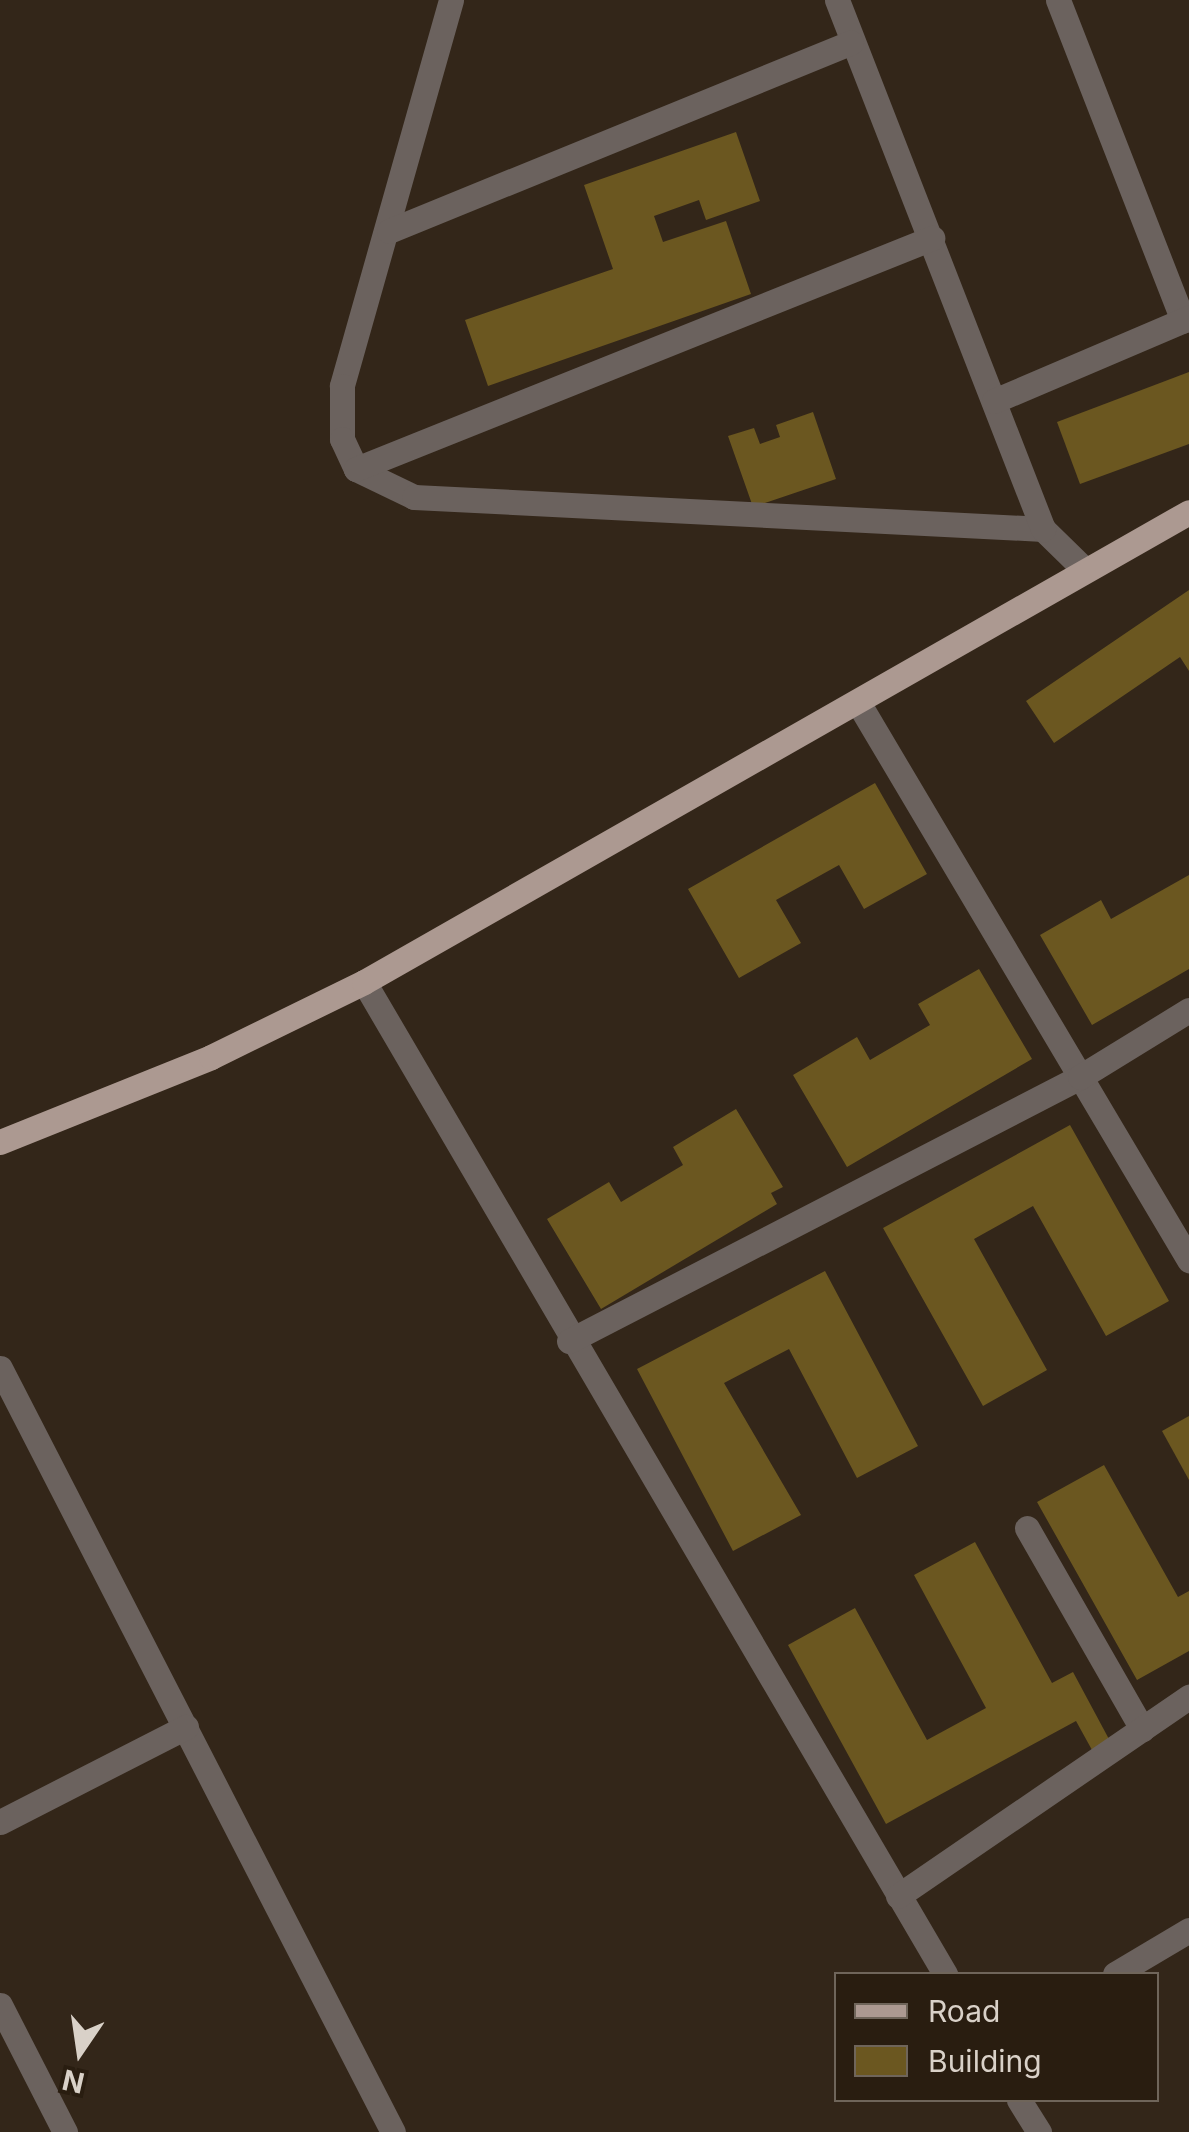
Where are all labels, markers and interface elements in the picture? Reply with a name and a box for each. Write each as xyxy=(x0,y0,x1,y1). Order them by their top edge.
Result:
legend xyxy=(834,1972,1159,2102)
text: Road xyxy=(928,1993,1000,2029)
north arrow xyxy=(30,2002,130,2102)
text: Building xyxy=(928,2043,1042,2079)
text: N xyxy=(59,2062,87,2100)

